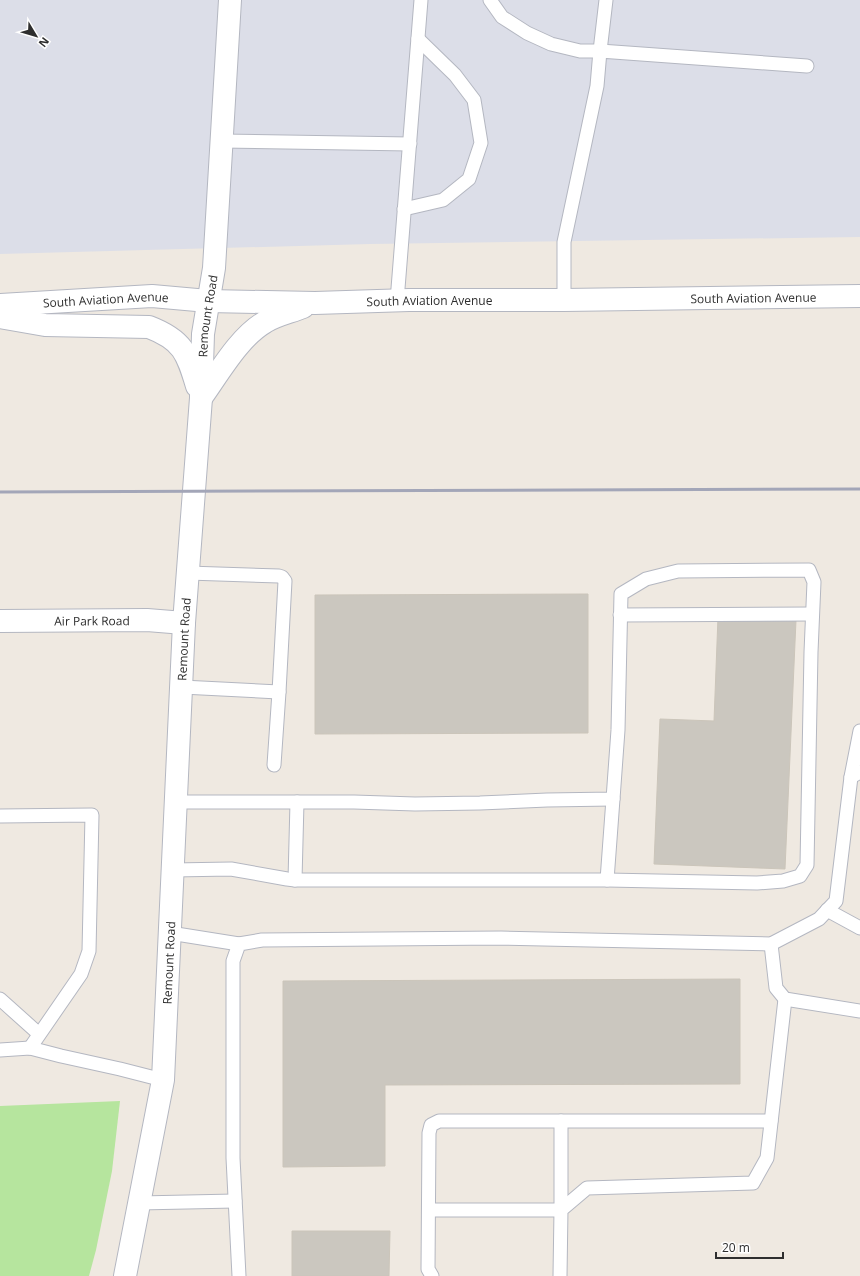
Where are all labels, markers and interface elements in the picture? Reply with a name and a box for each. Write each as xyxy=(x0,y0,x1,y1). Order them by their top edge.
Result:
north arrow xyxy=(16,16,56,56)
text: N xyxy=(36,34,53,51)
street label: Remount Road xyxy=(194,274,221,358)
street label: South Aviation Avenue xyxy=(42,287,170,311)
street label: South Aviation Avenue xyxy=(690,288,817,307)
street label: South Aviation Avenue xyxy=(366,291,493,310)
street label: Remount Road xyxy=(173,597,194,681)
street label: Air Park Road xyxy=(54,612,130,629)
street label: Remount Road xyxy=(158,921,179,1005)
scale bar xyxy=(716,1234,783,1260)
text: 20 m xyxy=(722,1239,750,1256)

